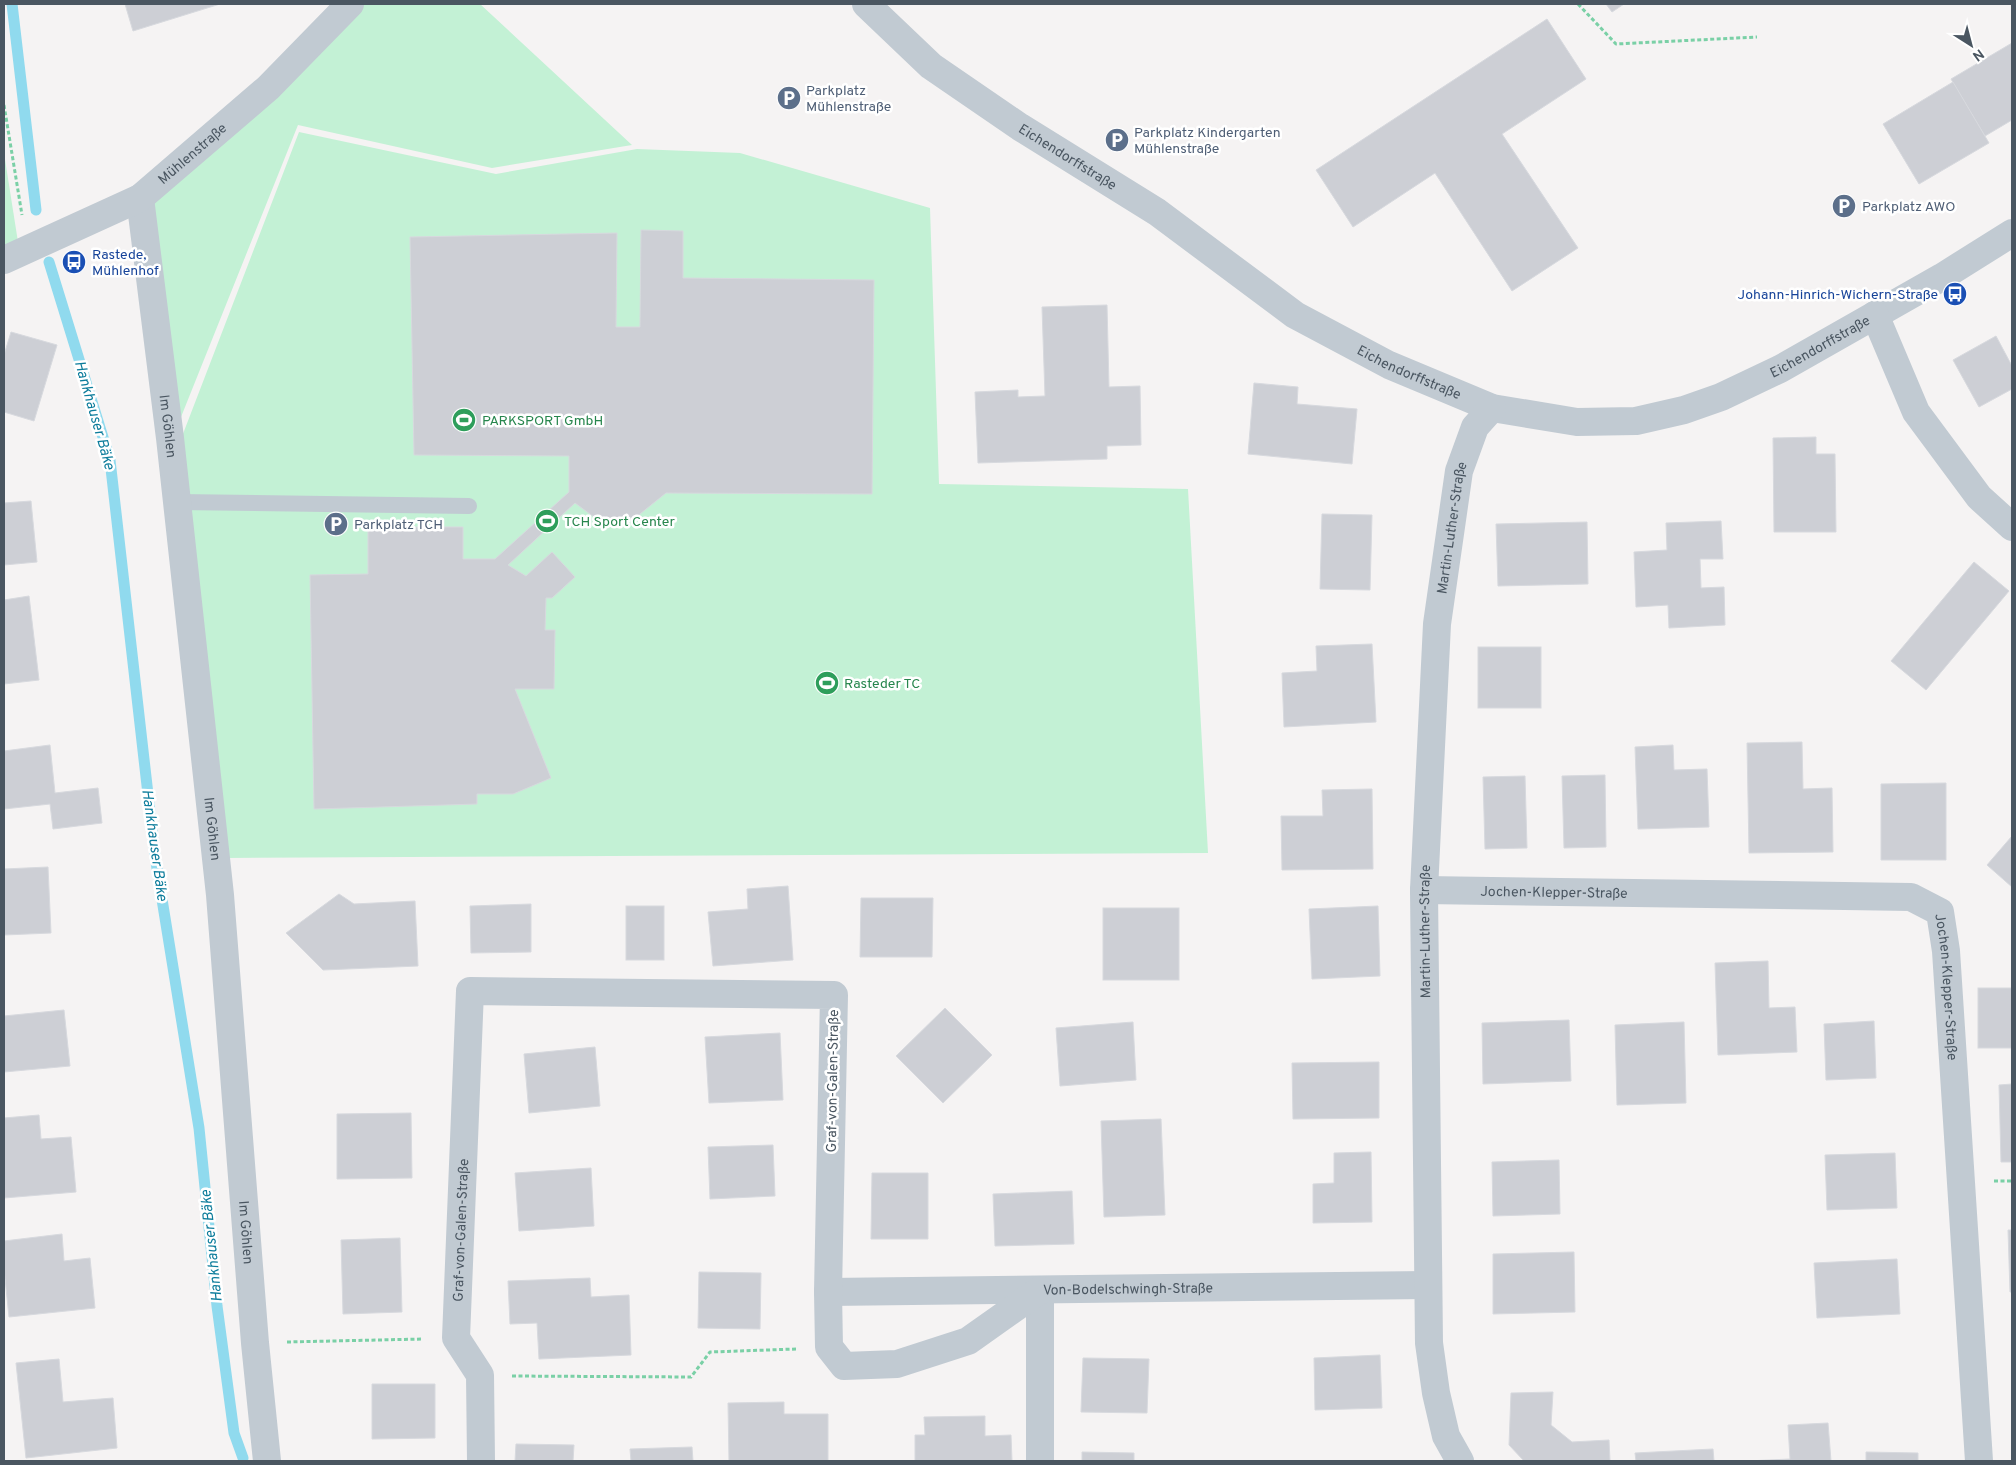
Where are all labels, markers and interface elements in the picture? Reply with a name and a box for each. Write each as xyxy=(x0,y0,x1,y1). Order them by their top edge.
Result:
north arrow xyxy=(1946,20,1996,70)
text: N xyxy=(1969,44,1987,64)
place label: Parkplatz Mühlenstraße xyxy=(806,83,891,116)
parking icon: Parkplatz Mühlenstraße xyxy=(776,85,802,111)
street label: Mühlenstraße xyxy=(155,120,231,189)
street label: Eichendorffstraße xyxy=(1015,121,1119,195)
place label: Parkplatz Kindergarten Mühlenstraße xyxy=(1134,125,1281,158)
parking icon: Parkplatz Kindergarten Mühlenstraße xyxy=(1104,127,1130,153)
parking icon: Parkplatz AWO xyxy=(1831,193,1857,219)
place label: Parkplatz AWO xyxy=(1862,199,1956,216)
place label: Rastede, Mühlenhof xyxy=(92,247,159,280)
bus stop icon: Rastede, Mühlenhof xyxy=(61,249,87,275)
bus stop icon: Johann-Hinrich-Wichern-Straße xyxy=(1942,281,1968,307)
place label: Johann-Hinrich-Wichern-Straße xyxy=(1738,287,1938,304)
street label: Eichendorffstraße xyxy=(1768,313,1874,382)
street label: Eichendorffstraße xyxy=(1354,342,1463,404)
water label: Hankhauser Bäke xyxy=(69,359,118,472)
street label: Im Göhlen xyxy=(155,394,179,459)
sports icon: PARKSPORT GmbH xyxy=(451,407,477,433)
place label: PARKSPORT GmbH xyxy=(482,413,603,430)
street label: Martin-Luther-Straße xyxy=(1434,459,1472,595)
sports icon: TCH Sport Center xyxy=(534,508,560,534)
parking icon: Parkplatz TCH xyxy=(323,511,349,537)
place label: TCH Sport Center xyxy=(564,514,675,531)
place label: Parkplatz TCH xyxy=(354,517,443,534)
sports icon: Rasteder TC xyxy=(814,670,840,696)
place label: Rasteder TC xyxy=(844,676,920,693)
water label: Hankhauser Bäke xyxy=(136,788,171,903)
street label: Im Göhlen xyxy=(199,796,223,862)
street label: Martin-Luther-Straße xyxy=(1417,864,1435,998)
street label: Jochen-Klepper-Straße xyxy=(1480,884,1628,903)
street label: Jochen-Klepper-Straße xyxy=(1930,912,1960,1061)
street label: Graf-von-Galen-Straße xyxy=(824,1009,843,1153)
street label: Graf-von-Galen-Straße xyxy=(450,1158,473,1302)
water label: Hankhauser Bäke xyxy=(197,1189,228,1303)
street label: Im Göhlen xyxy=(234,1200,256,1265)
street label: Von-Bodelschwingh-Straße xyxy=(1043,1281,1213,1299)

